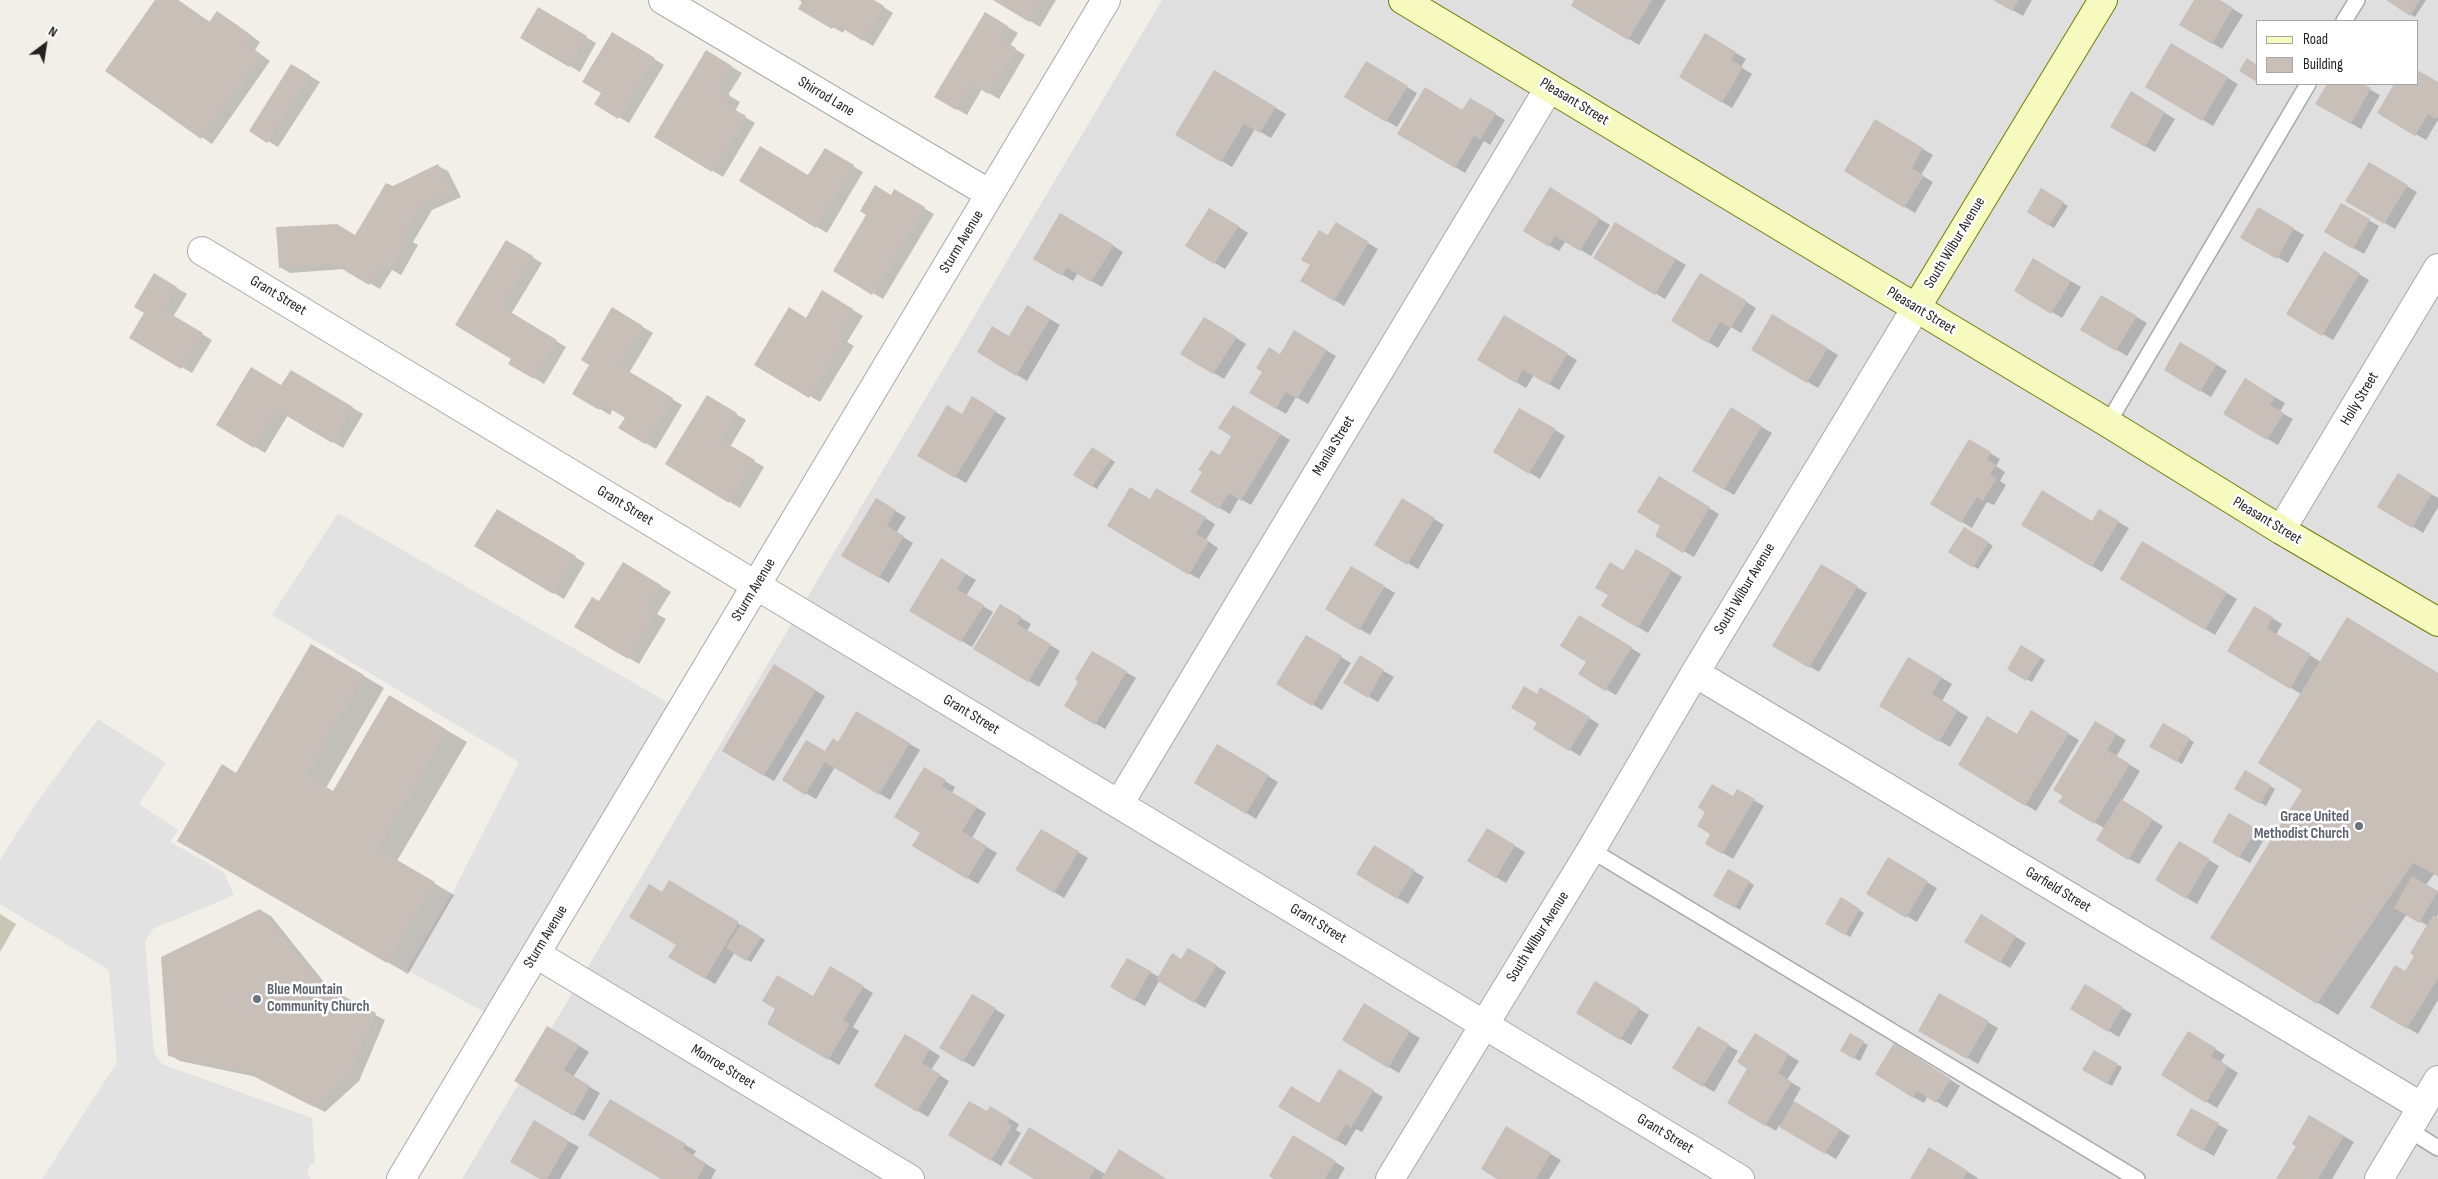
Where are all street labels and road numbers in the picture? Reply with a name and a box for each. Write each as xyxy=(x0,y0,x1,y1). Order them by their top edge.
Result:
street label: Shirrod Lane xyxy=(795,73,857,121)
street label: Pleasant Street xyxy=(1536,74,1612,130)
street label: South Wilbur Avenue xyxy=(1921,194,1989,292)
street label: Sturm Avenue xyxy=(936,207,988,277)
street label: Grant Street xyxy=(247,272,309,320)
street label: Pleasant Street xyxy=(1883,283,1959,339)
street label: Holly Street xyxy=(2337,369,2383,429)
street label: Manila Street xyxy=(1309,413,1359,479)
street label: Grant Street xyxy=(594,482,656,530)
street label: Pleasant Street xyxy=(2229,493,2305,549)
street label: South Wilbur Avenue xyxy=(1711,540,1779,638)
street label: Sturm Avenue xyxy=(728,555,780,625)
street label: Grant Street xyxy=(940,691,1002,739)
street label: Garfield Street xyxy=(2022,863,2094,917)
street label: South Wilbur Avenue xyxy=(1503,888,1573,986)
street label: Grant Street xyxy=(1287,900,1349,948)
street label: Sturm Avenue xyxy=(520,902,572,972)
street label: Monroe Street xyxy=(688,1041,758,1093)
street label: Grant Street xyxy=(1634,1110,1696,1158)

